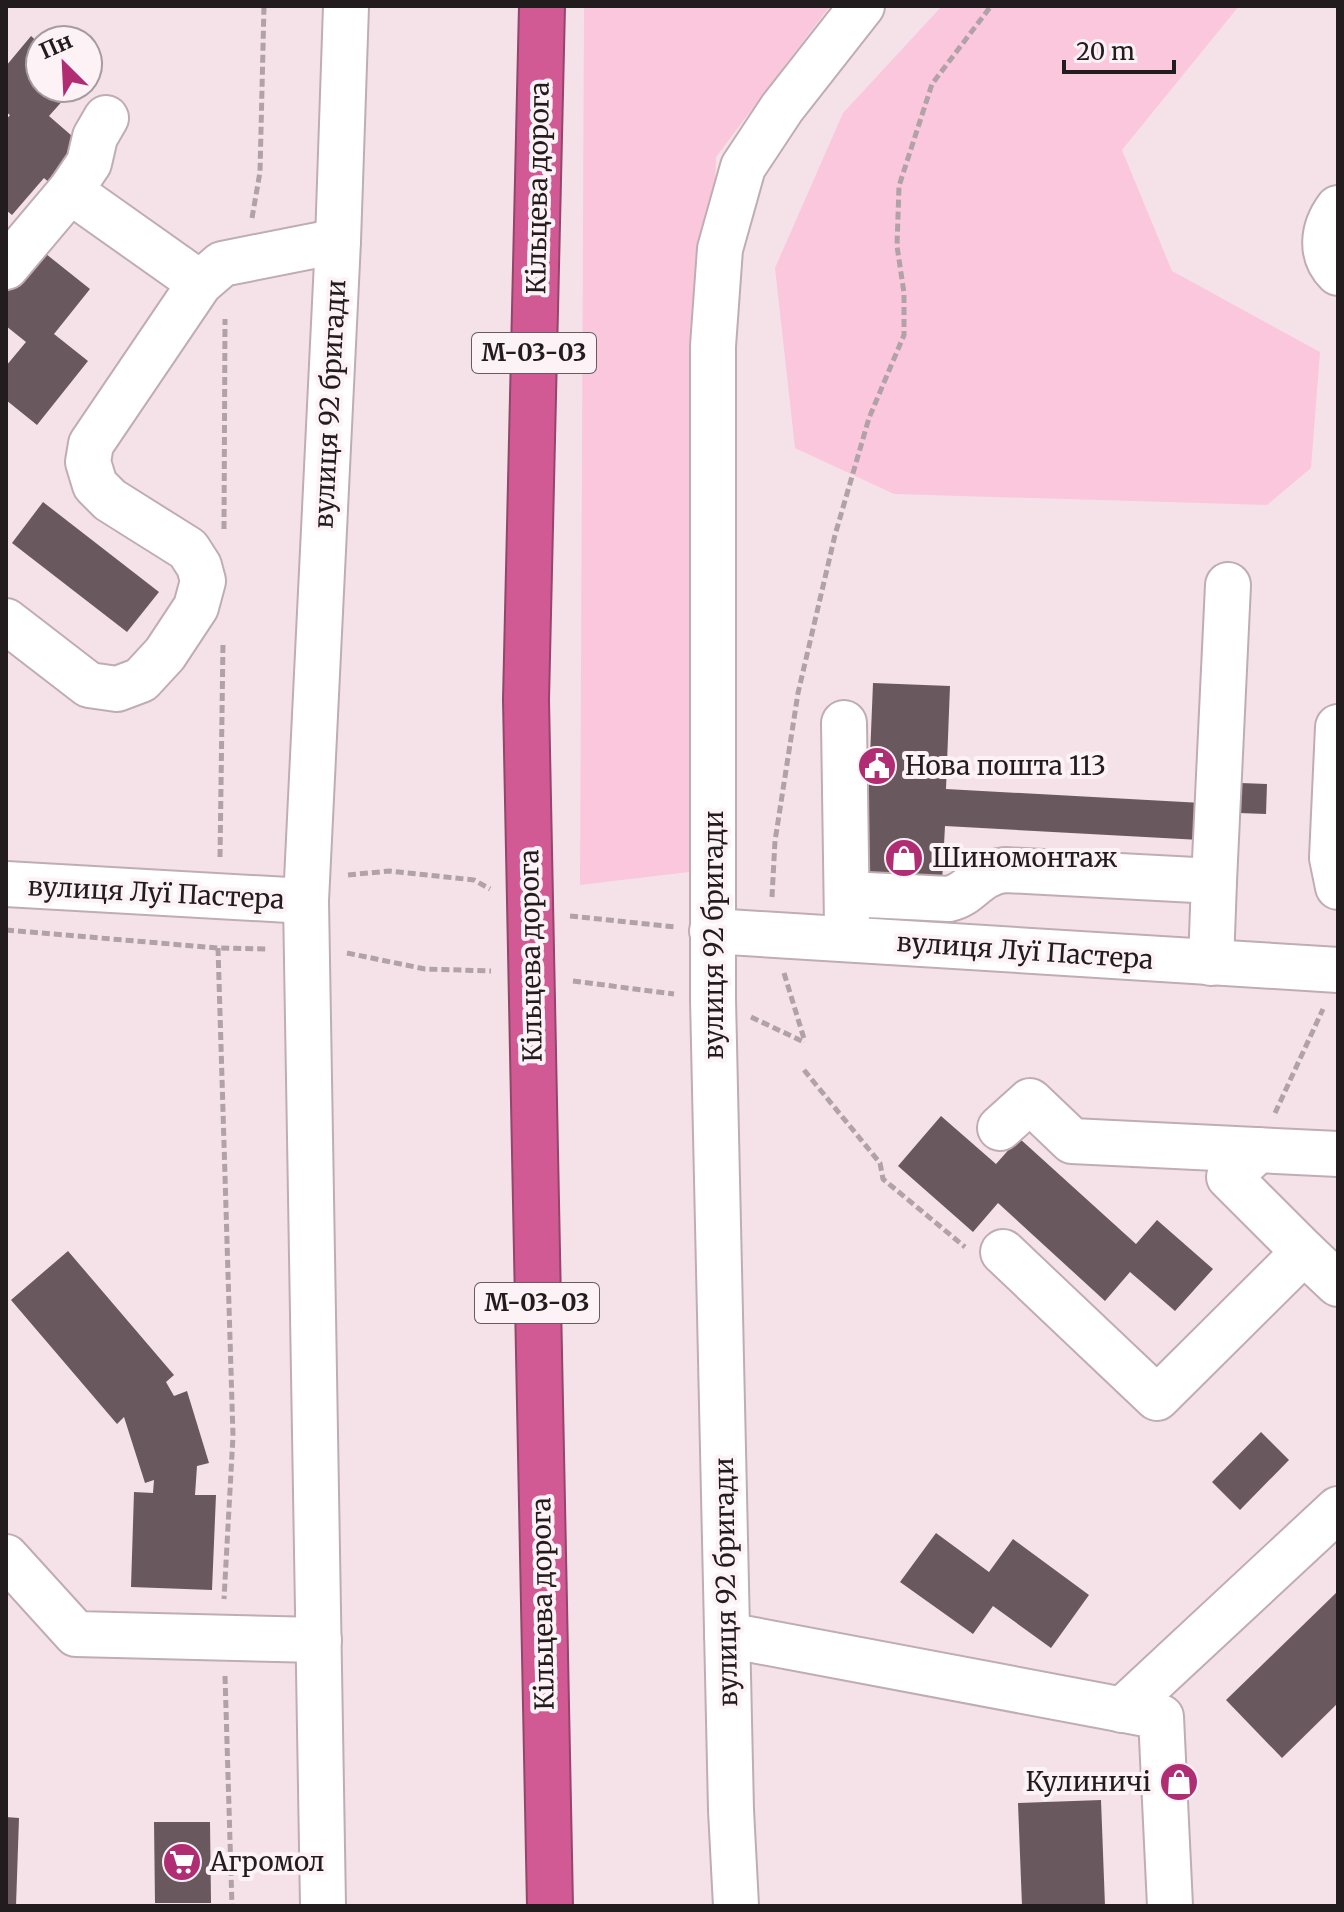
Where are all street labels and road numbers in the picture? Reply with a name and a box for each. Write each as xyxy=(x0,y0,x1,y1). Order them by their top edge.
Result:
street label: Кільцева дорога xyxy=(519,81,556,295)
street label: вулиця 92 бригади xyxy=(307,279,352,529)
road number: М-03-03 xyxy=(472,333,596,373)
street label: вулиця 92 бригади xyxy=(697,810,730,1060)
street label: Кільцева дорога xyxy=(512,849,549,1063)
street label: вулиця Луї Пастера xyxy=(27,869,285,916)
street label: вулиця Луї Пастера xyxy=(896,925,1155,976)
road number: М-03-03 xyxy=(475,1283,599,1323)
street label: вулиця 92 бригади xyxy=(707,1457,744,1707)
street label: Кільцева дорога xyxy=(524,1497,561,1711)

